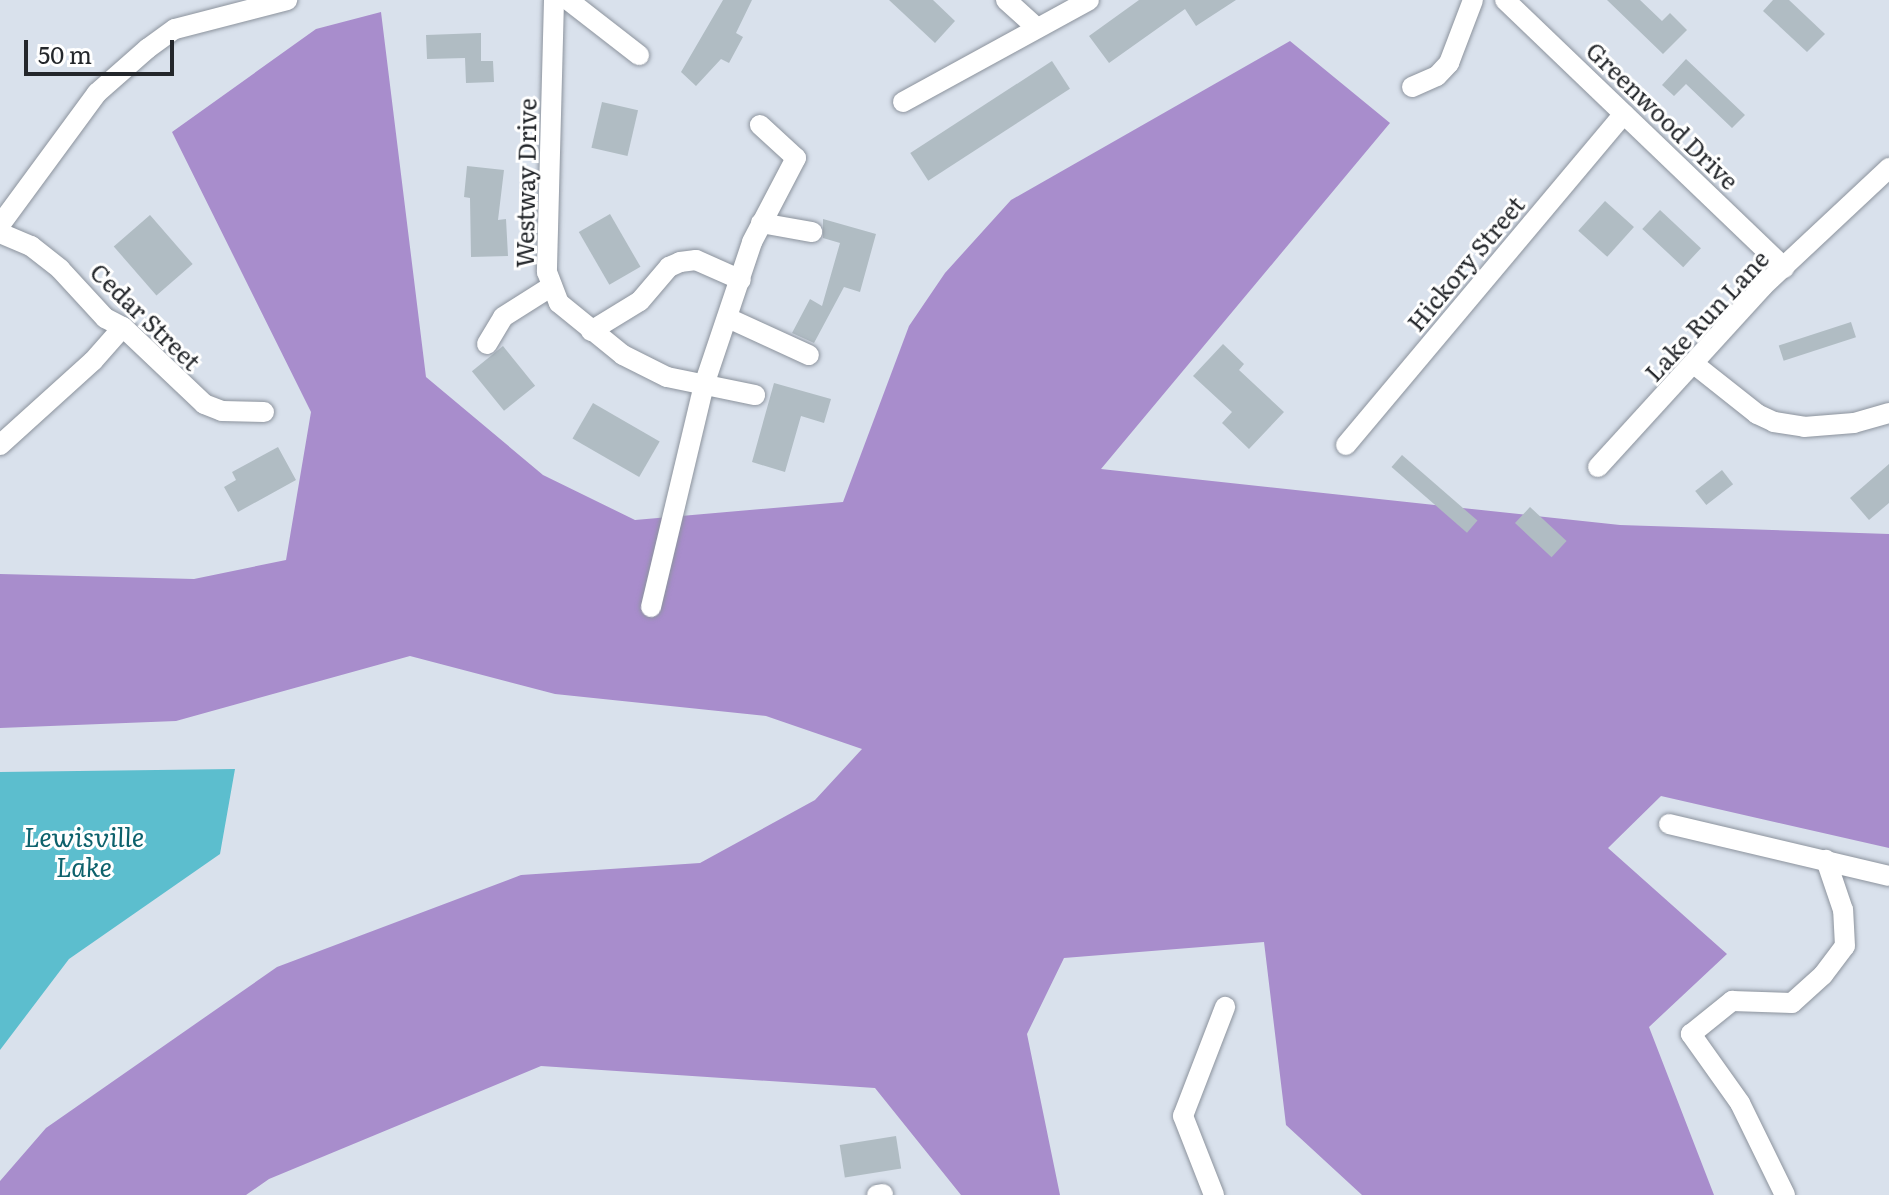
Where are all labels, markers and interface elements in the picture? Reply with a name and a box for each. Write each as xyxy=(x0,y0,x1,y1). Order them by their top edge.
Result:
scale bar xyxy=(28,24,178,74)
street label: Greenwood Drive xyxy=(1581,35,1745,195)
text: 50 m xyxy=(38,36,92,71)
street label: Westway Drive xyxy=(509,98,541,268)
street label: Hickory Street xyxy=(1400,190,1530,336)
street label: Lake Run Lane xyxy=(1638,244,1774,386)
street label: Cedar Street xyxy=(85,257,207,375)
water label: Lewisville Lake xyxy=(24,820,144,882)

